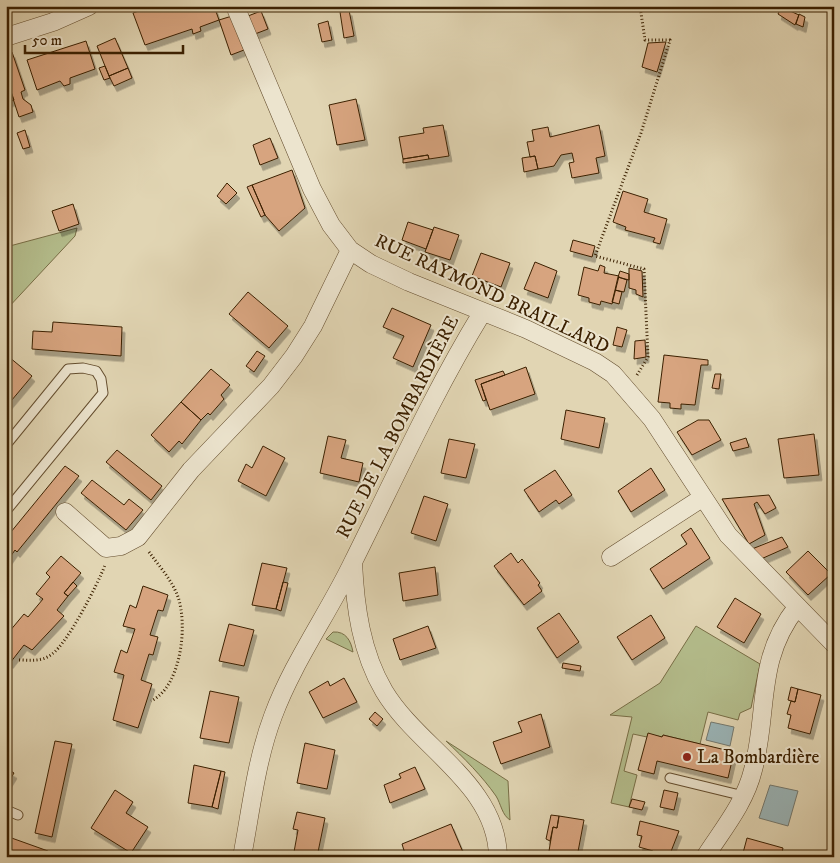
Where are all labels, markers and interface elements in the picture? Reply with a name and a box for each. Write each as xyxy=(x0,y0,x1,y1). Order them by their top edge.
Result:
scale bar xyxy=(25,22,182,54)
text: 50 m xyxy=(32,31,62,50)
street label: RUE RAYMOND BRAILLARD xyxy=(371,229,613,359)
street label: RUE DE LA BOMBARDIÈRE xyxy=(331,311,464,542)
place label: La Bombardière xyxy=(697,746,820,769)
marker: La Bombardière xyxy=(681,751,693,763)

